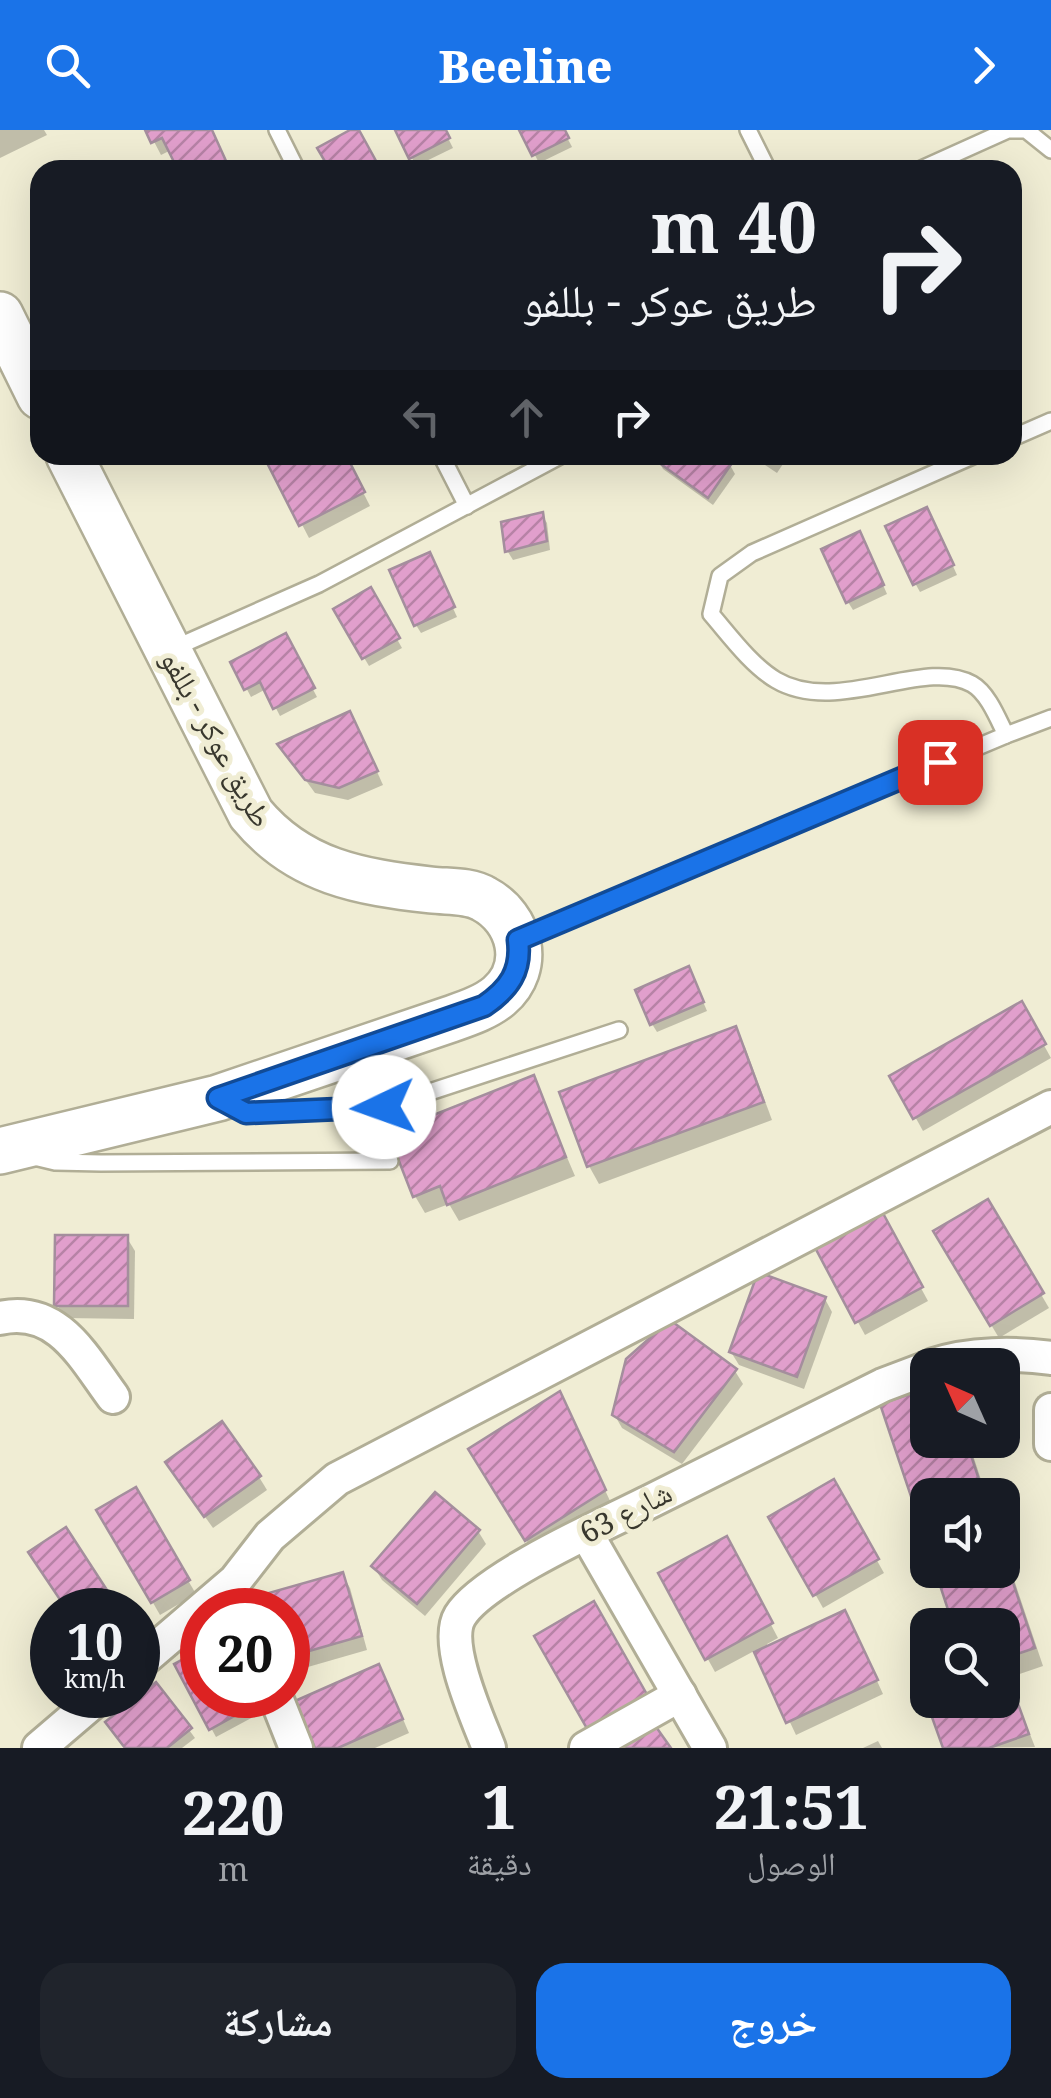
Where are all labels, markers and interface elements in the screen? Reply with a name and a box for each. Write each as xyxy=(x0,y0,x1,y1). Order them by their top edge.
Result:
text: Beeline xyxy=(439,35,613,96)
icon: search xyxy=(40,38,95,93)
icon: forward xyxy=(956,38,1011,93)
text: 40 m xyxy=(651,178,817,274)
icon: right xyxy=(852,200,982,330)
text: طريق عوكر - بللفو xyxy=(522,269,817,330)
icon: left xyxy=(394,390,449,445)
icon: ahead xyxy=(499,390,554,445)
icon: right xyxy=(604,390,659,445)
street label: طريق عوكر - بللفو xyxy=(152,642,283,834)
pin xyxy=(898,720,983,805)
icon: arrive xyxy=(913,735,968,790)
position arrow xyxy=(332,1055,436,1159)
north arrow xyxy=(910,1348,1020,1458)
map controls xyxy=(910,1348,1020,1718)
street label: شارع 63 xyxy=(572,1471,678,1552)
button: sound xyxy=(910,1478,1020,1588)
speed limit sign: 20 xyxy=(180,1588,310,1718)
text: 10 xyxy=(67,1607,123,1675)
button: search xyxy=(910,1608,1020,1718)
text: km/h xyxy=(64,1661,126,1695)
text: 1 xyxy=(482,1765,516,1847)
text: 21:51 xyxy=(714,1765,869,1847)
text: 220 xyxy=(182,1771,284,1853)
text: دقيقة xyxy=(467,1841,532,1884)
text: الوصول xyxy=(747,1841,836,1884)
text: m xyxy=(218,1847,248,1890)
button: مشاركة xyxy=(40,1963,516,2078)
button: خروج xyxy=(536,1963,1011,2078)

